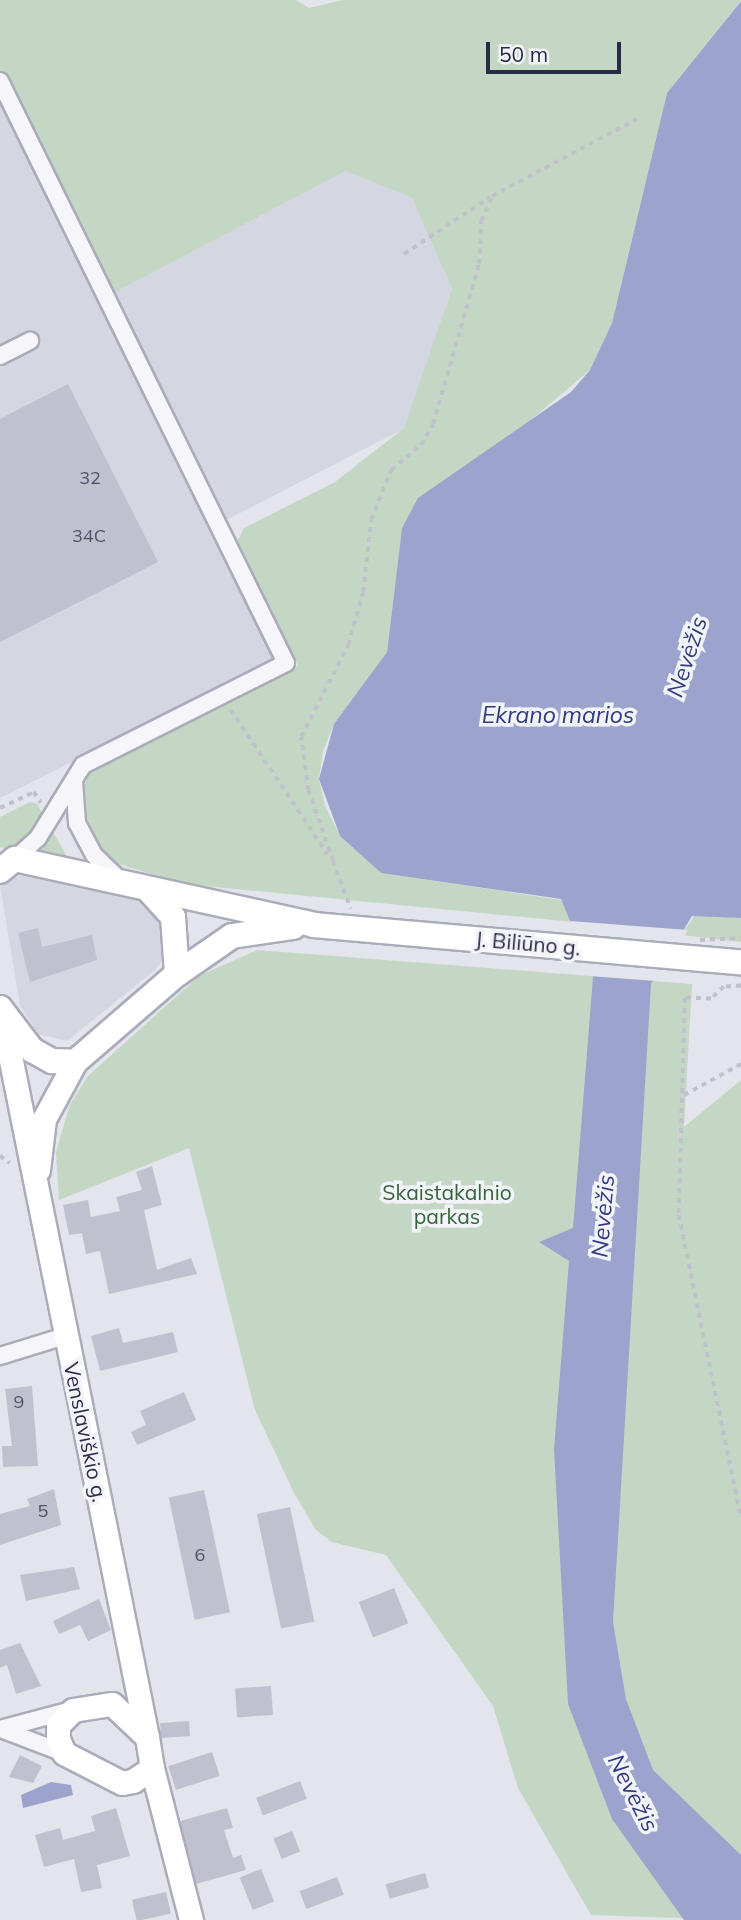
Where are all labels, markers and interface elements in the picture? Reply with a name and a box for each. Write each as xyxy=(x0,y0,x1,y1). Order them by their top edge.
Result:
scale bar xyxy=(489,28,624,72)
text: 50 m xyxy=(499,41,548,67)
house number: 32 xyxy=(79,467,101,489)
house number: 34C xyxy=(72,525,106,547)
water label: Nevėžis xyxy=(661,613,713,701)
water label: Ekrano marios xyxy=(482,701,634,729)
street label: J. Biliūno g. xyxy=(474,926,582,960)
water label: Nevėžis xyxy=(586,1174,620,1258)
park label: Skaistakalnio parkas xyxy=(382,1179,512,1229)
street label: Venslaviškio g. xyxy=(59,1360,113,1504)
house number: 9 xyxy=(14,1391,24,1413)
house number: 5 xyxy=(38,1500,48,1522)
house number: 6 xyxy=(195,1544,205,1566)
water label: Nevėžis xyxy=(602,1750,664,1836)

